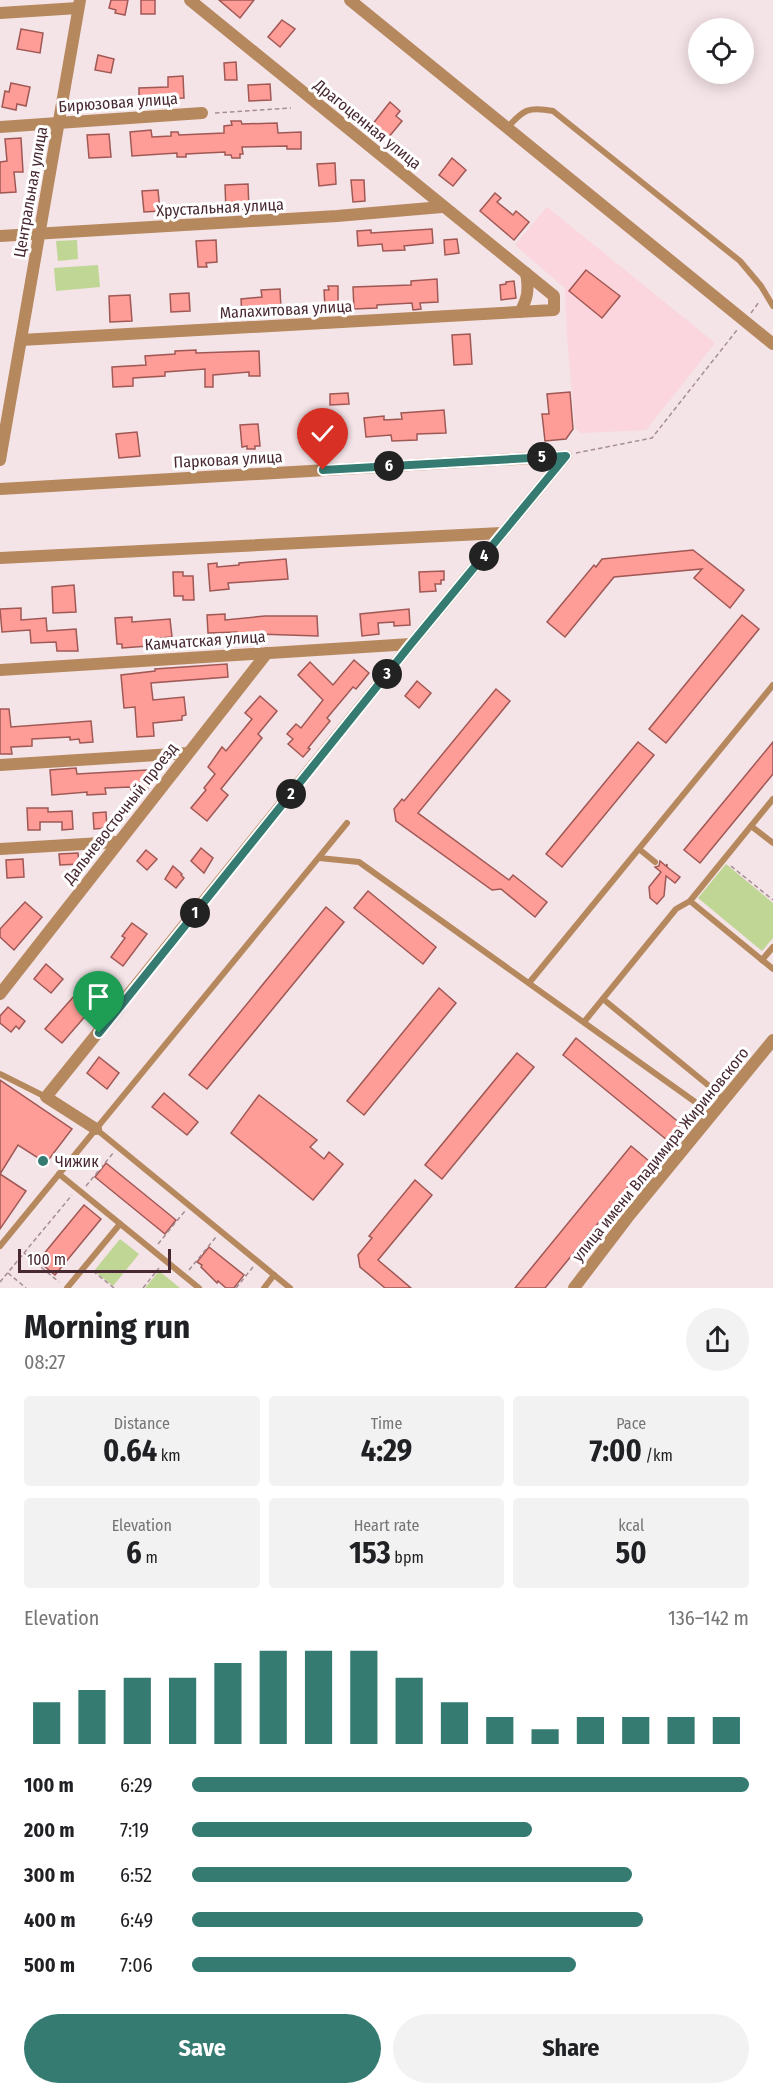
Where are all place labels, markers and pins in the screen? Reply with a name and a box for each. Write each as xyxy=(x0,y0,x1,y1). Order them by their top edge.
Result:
pin xyxy=(297,408,348,470)
pin: 5 xyxy=(527,442,557,472)
pin: 6 xyxy=(374,451,404,481)
pin: 4 xyxy=(469,541,499,571)
pin: 3 xyxy=(372,659,402,689)
pin: 2 xyxy=(276,779,306,809)
pin: 1 xyxy=(180,898,210,928)
pin xyxy=(73,971,124,1033)
place label: Чижик xyxy=(55,1152,99,1171)
marker: Чижик xyxy=(36,1154,50,1168)

